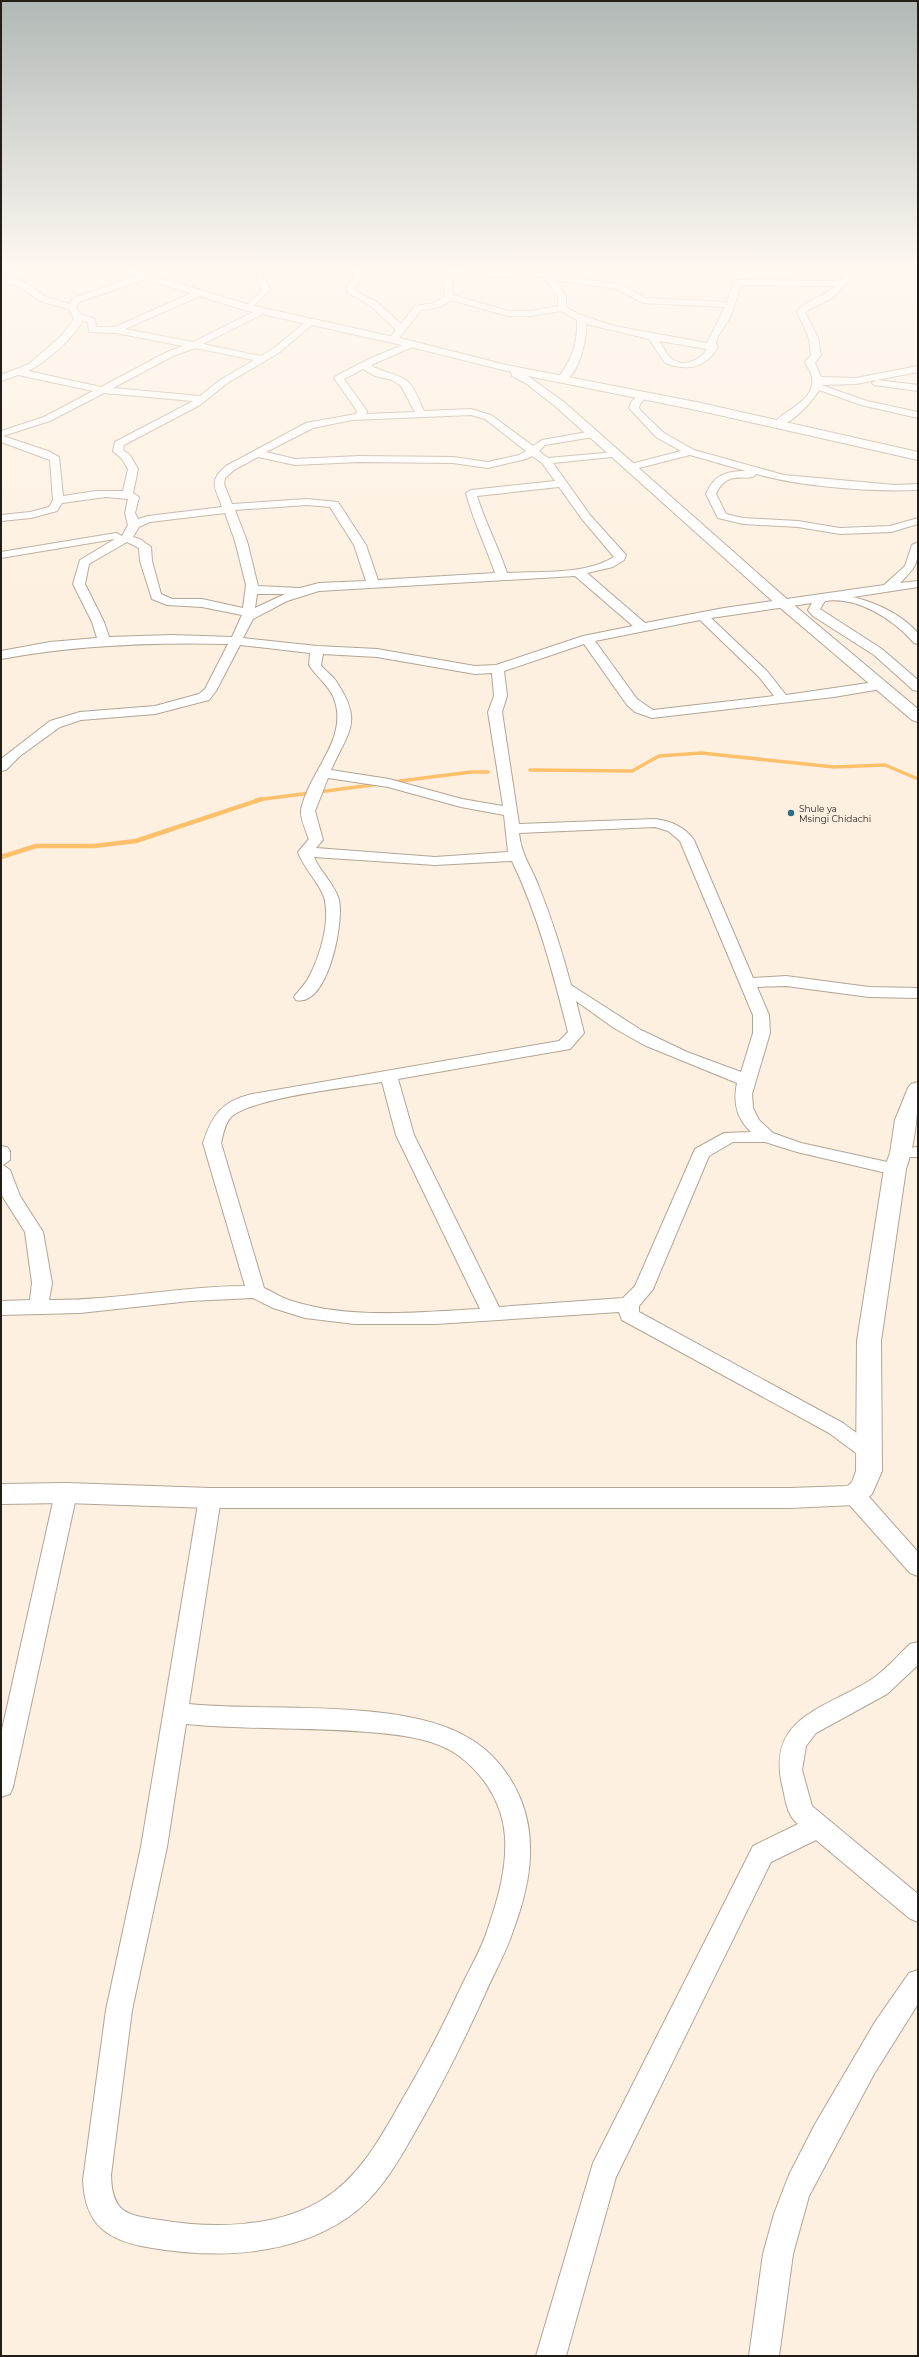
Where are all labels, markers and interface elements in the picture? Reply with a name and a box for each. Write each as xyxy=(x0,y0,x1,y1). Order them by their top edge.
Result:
place label: Shule ya Msingi Chidachi xyxy=(799,803,871,824)
marker: Shule ya Msingi Chidachi xyxy=(786,808,796,818)

